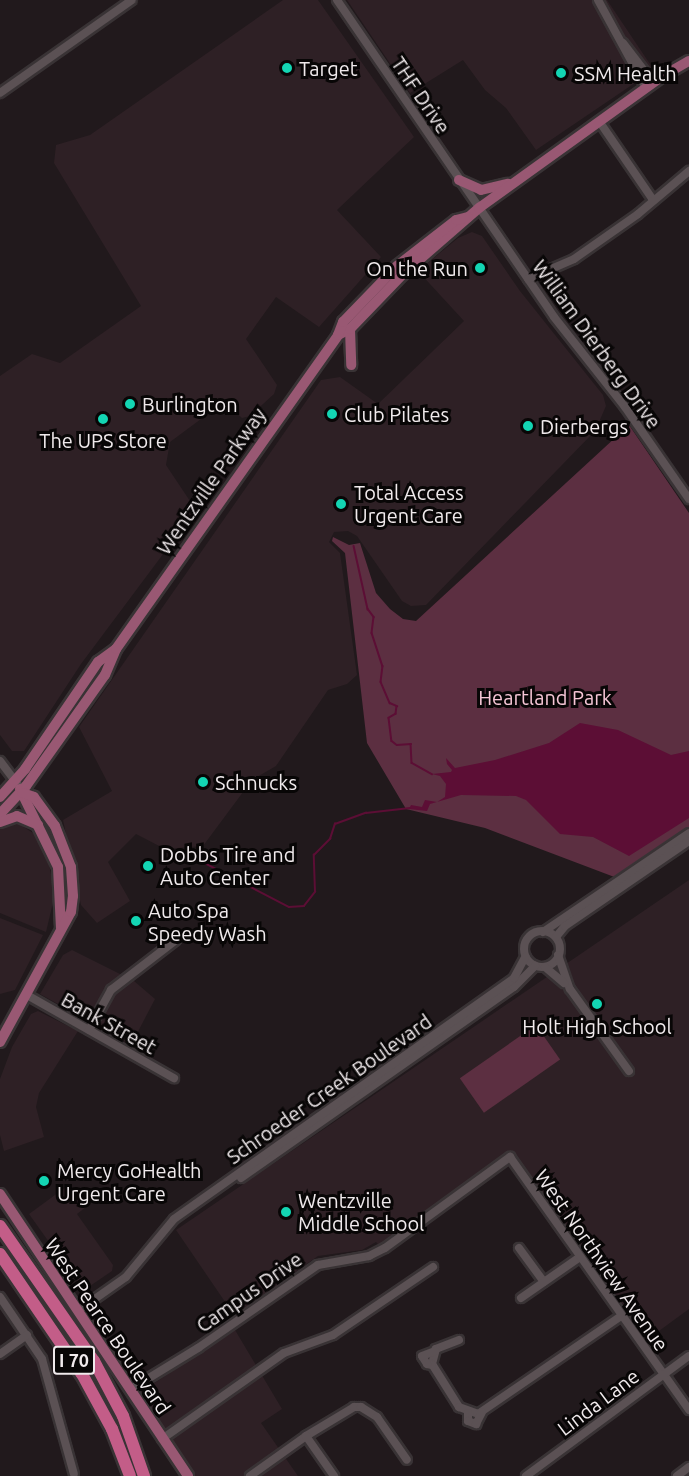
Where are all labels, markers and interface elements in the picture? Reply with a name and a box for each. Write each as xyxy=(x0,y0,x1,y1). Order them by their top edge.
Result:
street label: THF Drive xyxy=(387,52,455,138)
place label: Target xyxy=(299,56,358,80)
marker: Target xyxy=(280,61,294,75)
place label: SSM Health xyxy=(574,61,677,85)
marker: SSM Health xyxy=(552,64,570,82)
street label: William Dierberg Drive xyxy=(528,255,666,433)
place label: On the Run xyxy=(366,256,468,280)
marker: On the Run xyxy=(473,261,487,275)
place label: Burlington xyxy=(142,392,238,416)
marker: Burlington xyxy=(123,397,137,411)
place label: Club Pilates xyxy=(344,402,449,426)
street label: Wentzville Parkway xyxy=(151,403,271,559)
marker: Club Pilates xyxy=(325,407,339,421)
marker: The UPS Store xyxy=(96,412,110,426)
place label: Dierbergs xyxy=(540,414,628,438)
marker: Dierbergs xyxy=(521,419,535,433)
place label: The UPS Store xyxy=(39,428,167,452)
place label: Total Access Urgent Care xyxy=(354,480,464,527)
marker: Total Access Urgent Care xyxy=(332,495,350,513)
park label: Heartland Park xyxy=(478,685,612,709)
place label: Schnucks xyxy=(215,770,297,794)
marker: Schnucks xyxy=(196,775,210,789)
place label: Dobbs Tire and Auto Center xyxy=(160,843,295,890)
marker: Dobbs Tire and Auto Center xyxy=(141,859,155,873)
place label: Auto Spa Speedy Wash xyxy=(148,898,267,945)
marker: Auto Spa Speedy Wash xyxy=(129,914,143,928)
street label: Bank Street xyxy=(57,987,161,1059)
marker: Holt High School xyxy=(590,997,604,1011)
street label: Schroeder Creek Boulevard xyxy=(222,1009,436,1169)
place label: Holt High School xyxy=(522,1014,672,1038)
place label: Mercy GoHealth Urgent Care xyxy=(57,1158,201,1205)
street label: West Northview Avenue xyxy=(530,1165,674,1355)
marker: Mercy GoHealth Urgent Care xyxy=(35,1172,53,1190)
place label: Wentzville Middle School xyxy=(298,1188,424,1235)
marker: Wentzville Middle School xyxy=(279,1205,293,1219)
street label: West Pearce Boulevard xyxy=(40,1233,176,1419)
street label: Campus Drive xyxy=(192,1247,306,1337)
road number: I 70 xyxy=(53,1345,95,1375)
street label: Linda Lane xyxy=(552,1364,644,1440)

